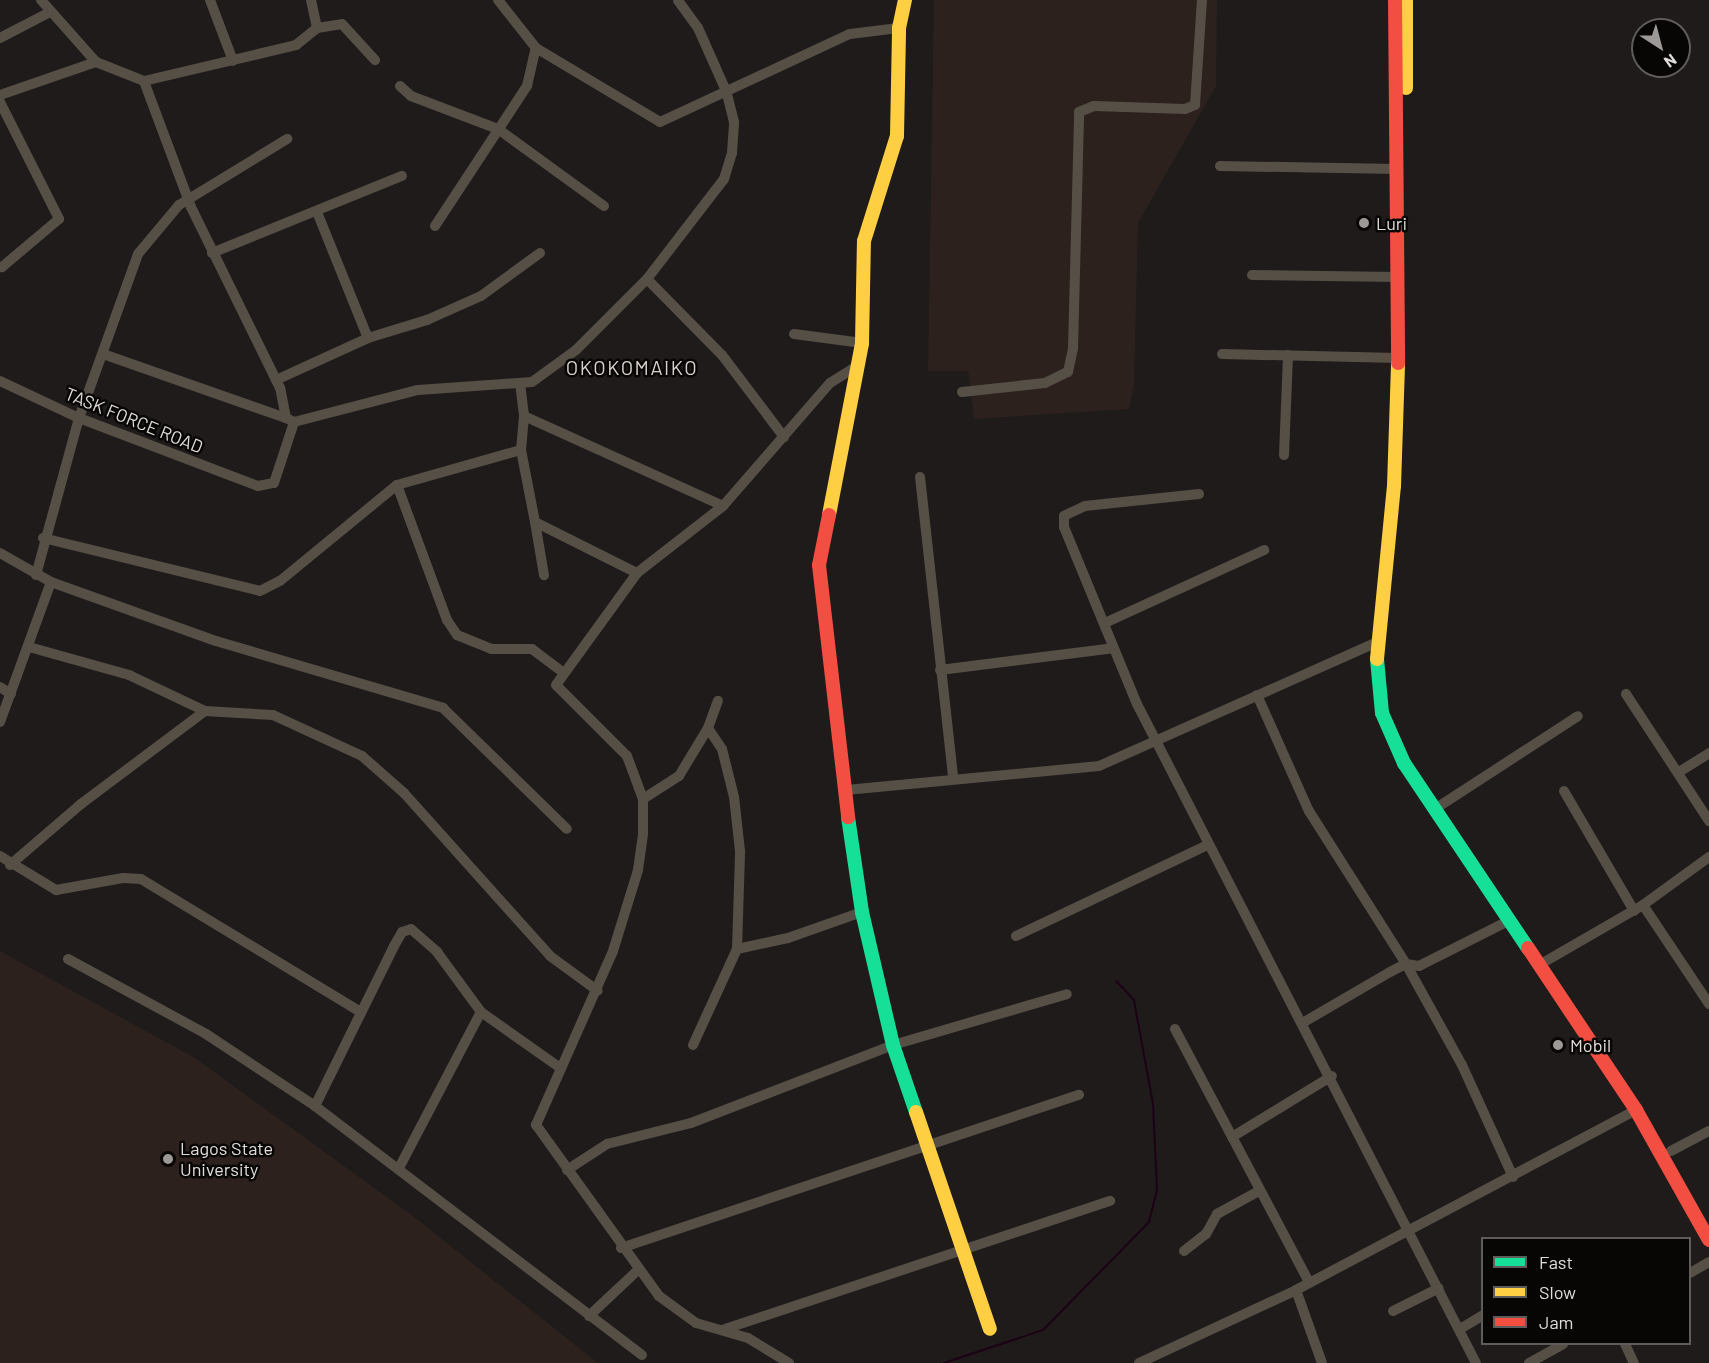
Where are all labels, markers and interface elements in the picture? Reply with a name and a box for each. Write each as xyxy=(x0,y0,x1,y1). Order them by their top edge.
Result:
north arrow xyxy=(1631,18,1691,78)
text: N xyxy=(1661,51,1681,72)
place label: Luri xyxy=(1376,212,1407,234)
marker: Luri xyxy=(1357,216,1371,230)
district label: OKOKOMAIKO xyxy=(566,355,698,379)
street label: TASK FORCE ROAD xyxy=(62,383,206,457)
place label: Mobil xyxy=(1570,1034,1611,1056)
marker: Mobil xyxy=(1551,1038,1565,1052)
place label: Lagos State University xyxy=(180,1138,273,1180)
marker: Lagos State University xyxy=(161,1152,175,1166)
legend xyxy=(1481,1237,1691,1345)
text: Fast xyxy=(1539,1251,1573,1273)
text: Slow xyxy=(1539,1281,1576,1303)
text: Jam xyxy=(1539,1311,1573,1333)

